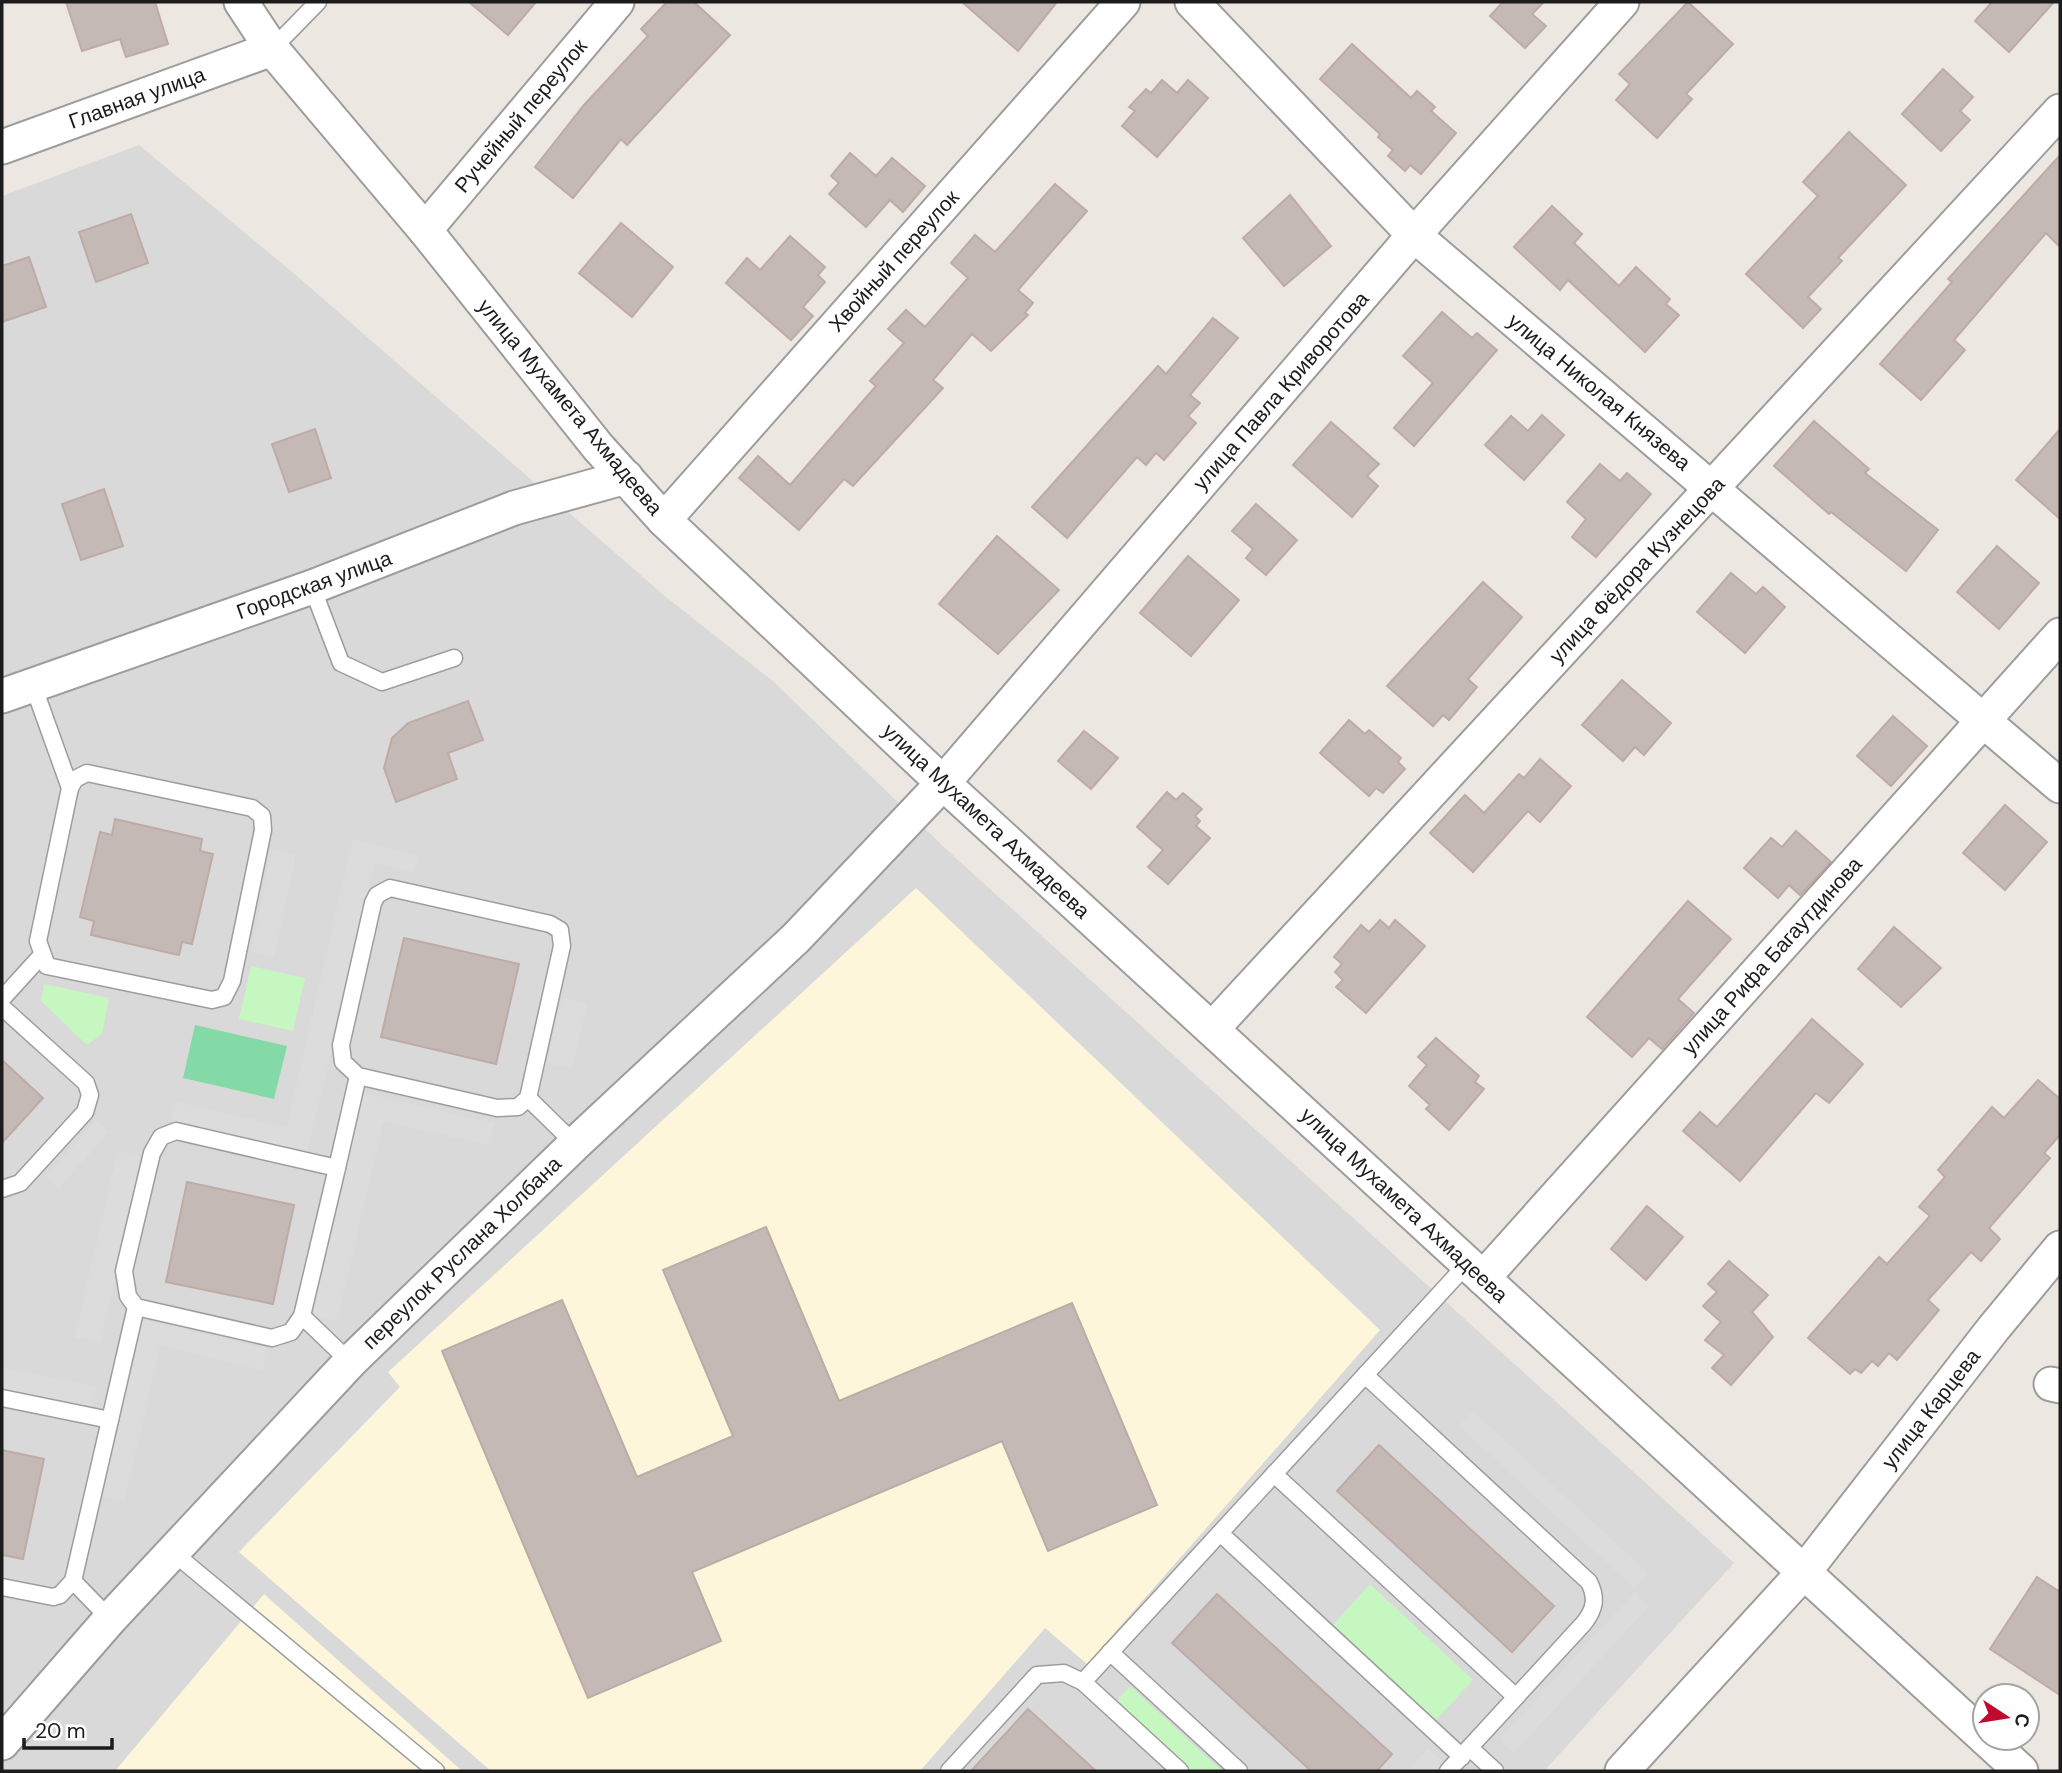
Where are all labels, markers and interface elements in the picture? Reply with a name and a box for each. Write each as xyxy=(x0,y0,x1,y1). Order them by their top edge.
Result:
street label: Ручейный переулок xyxy=(448,33,594,199)
street label: Главная улица xyxy=(65,60,209,136)
street label: Хвойный переулок xyxy=(823,183,966,338)
street label: улица Павла Криворотова xyxy=(1187,285,1375,496)
street label: улица Мухамета Ахмадеева xyxy=(471,293,669,521)
street label: улица Николая Князева xyxy=(1502,307,1697,477)
street label: улица Фёдора Кузнецова xyxy=(1543,470,1731,669)
street label: Городская улица xyxy=(232,544,396,626)
street label: улица Мухамета Ахмадеева xyxy=(876,717,1096,925)
street label: улица Рифа Багаутдинова xyxy=(1676,851,1869,1061)
street label: улица Мухамета Ахмадеева xyxy=(1294,1101,1514,1309)
street label: переулок Руслана Холбана xyxy=(356,1150,568,1356)
street label: улица Карцева xyxy=(1875,1343,1987,1475)
north arrow xyxy=(1971,1682,2041,1752)
scale bar xyxy=(24,1706,112,1750)
text: С xyxy=(2008,1711,2036,1730)
text: 20 m xyxy=(35,1717,86,1745)

